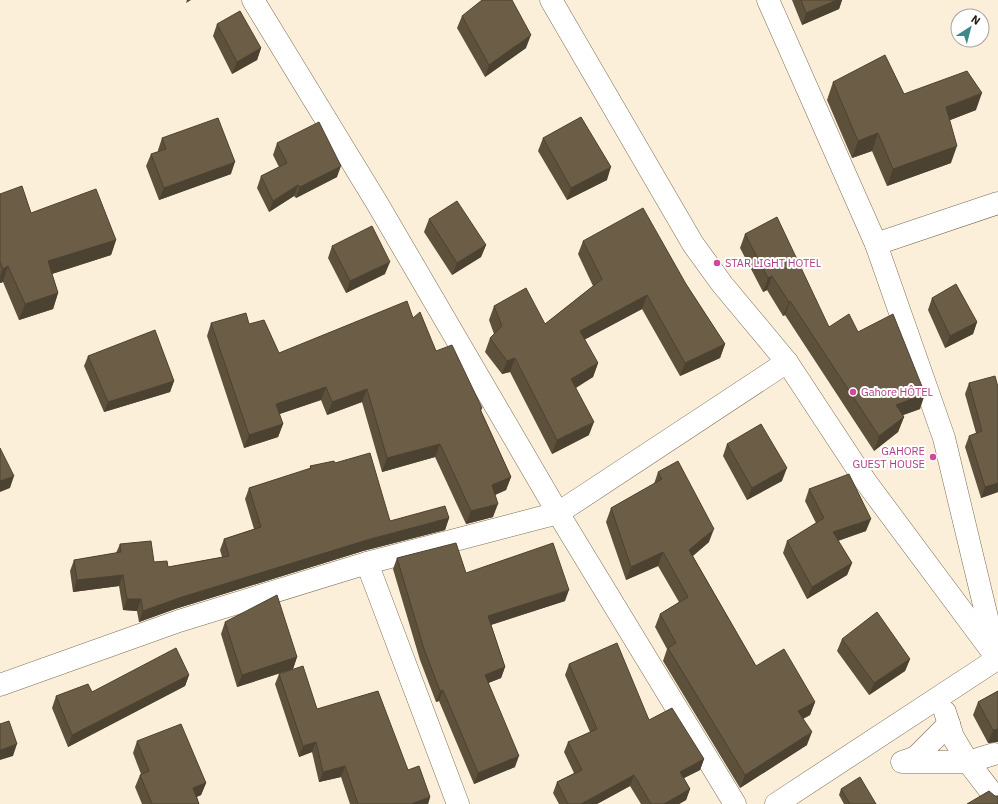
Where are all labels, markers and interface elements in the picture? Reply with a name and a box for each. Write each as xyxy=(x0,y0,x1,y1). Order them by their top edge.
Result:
north arrow xyxy=(950,8,990,48)
text: N xyxy=(969,12,983,28)
place label: STAR LIGHT HOTEL xyxy=(725,256,822,270)
marker: STAR LIGHT HOTEL xyxy=(712,258,722,268)
place label: Gahore HÔTEL xyxy=(861,385,934,399)
marker: Gahore HÔTEL xyxy=(848,387,858,397)
place label: GAHORE GUEST HOUSE xyxy=(853,444,925,471)
marker: GAHORE GUEST HOUSE xyxy=(928,452,938,462)

